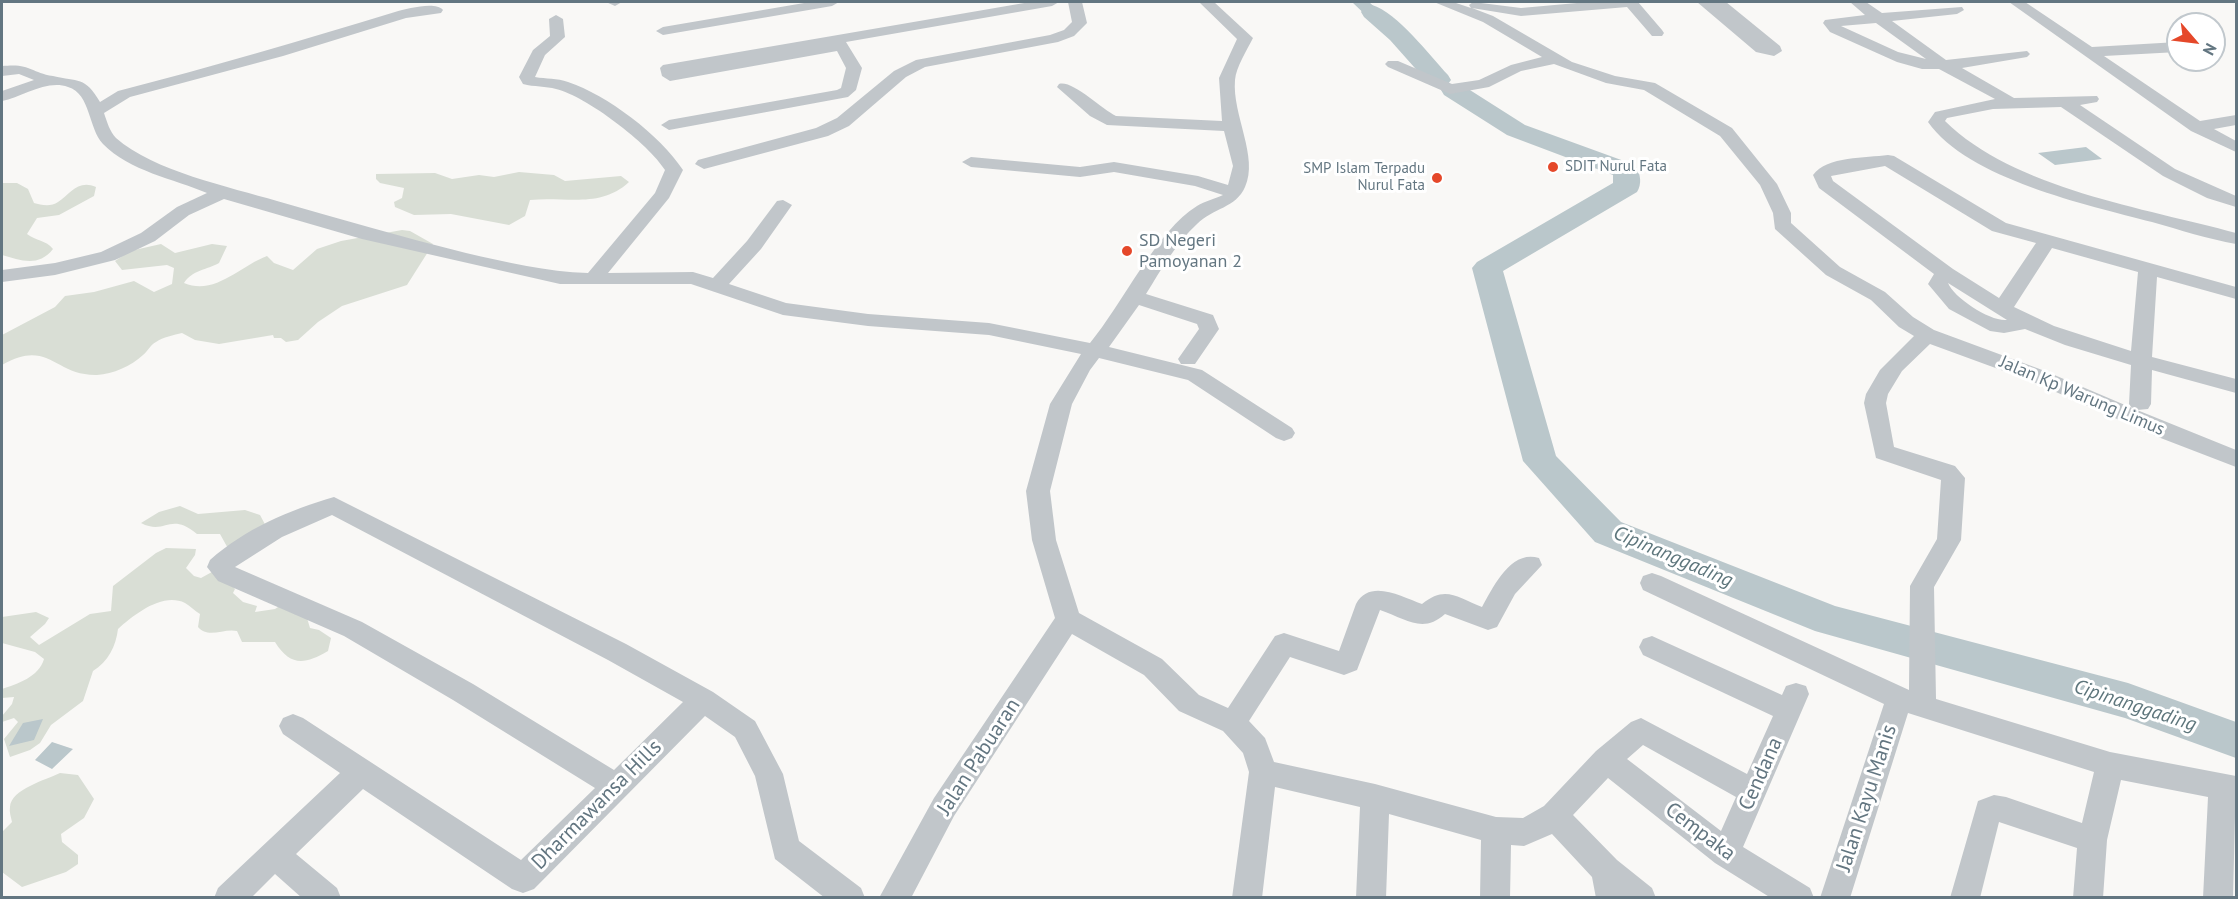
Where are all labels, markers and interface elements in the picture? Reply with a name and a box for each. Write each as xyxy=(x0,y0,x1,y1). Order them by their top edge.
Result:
north arrow xyxy=(2166,12,2226,72)
text: N xyxy=(2199,40,2221,59)
place label: SDIT Nurul Fata xyxy=(1565,158,1667,176)
place label: SMP Islam Terpadu Nurul Fata xyxy=(1303,160,1425,195)
marker: SDIT Nurul Fata xyxy=(1546,160,1560,174)
marker: SMP Islam Terpadu Nurul Fata xyxy=(1430,171,1444,185)
place label: SD Negeri Pamoyanan 2 xyxy=(1139,230,1242,272)
marker: SD Negeri Pamoyanan 2 xyxy=(1120,244,1134,258)
street label: Jalan Kp Warung Limus xyxy=(1996,351,2168,441)
water label: Cipinanggading xyxy=(1610,521,1736,593)
water label: Cipinanggading xyxy=(2071,675,2199,737)
street label: Jalan Pabuaran xyxy=(932,694,1026,820)
street label: Jalan Kayu Manis xyxy=(1831,722,1903,874)
street label: Cendana xyxy=(1734,734,1788,814)
street label: Dharmawansa Hills xyxy=(527,735,667,875)
street label: Cempaka xyxy=(1660,797,1740,867)

